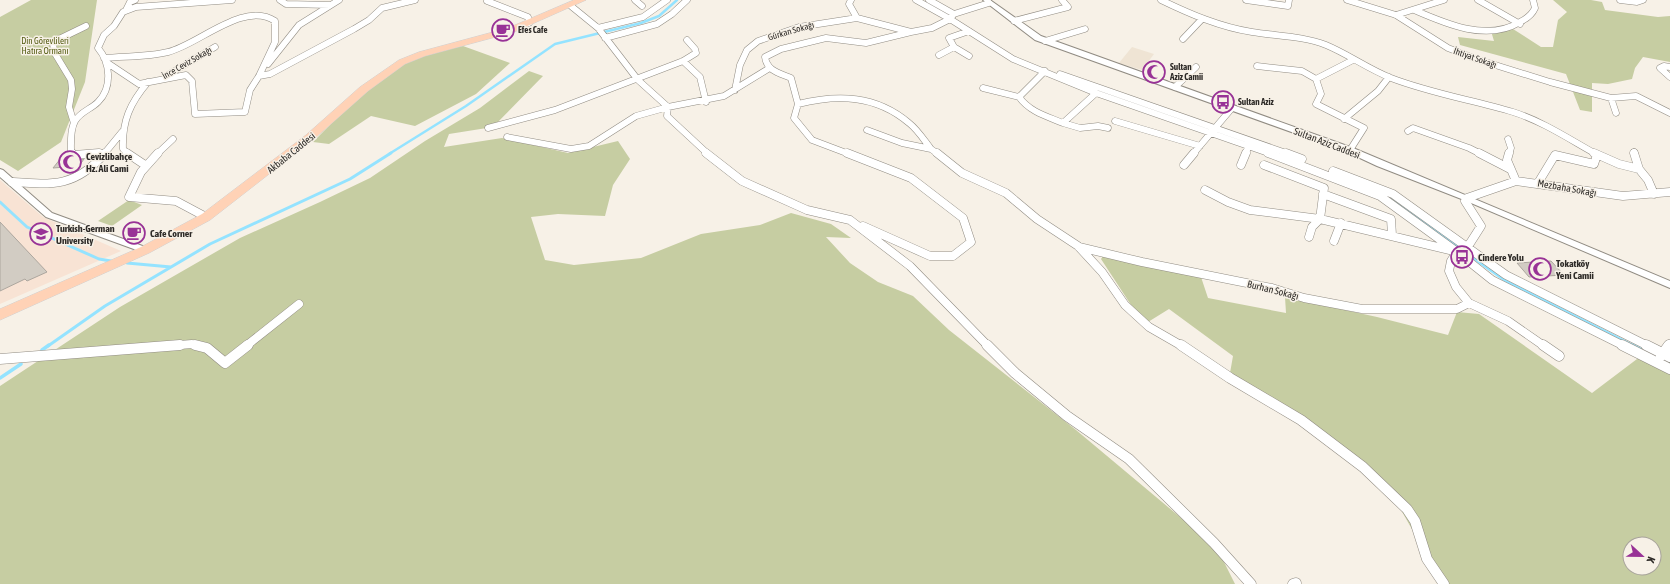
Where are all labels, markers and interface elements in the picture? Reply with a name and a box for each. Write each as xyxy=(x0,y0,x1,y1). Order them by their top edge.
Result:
cafe icon: Efes Cafe xyxy=(490,17,516,43)
street label: Gürkan Sokağı xyxy=(767,20,815,42)
place label: Efes Cafe xyxy=(518,25,548,35)
park label: Din Görevlileri Hatıra Ormanı xyxy=(21,36,69,56)
street label: İnce Ceviz Sokağı xyxy=(160,45,214,81)
street label: İhtiyat Sokağı xyxy=(1452,46,1498,70)
mosque icon: Sultan Aziz Camii xyxy=(1141,59,1167,85)
place label: Sultan Aziz Camii xyxy=(1169,62,1203,82)
bus stop icon: Sultan Aziz xyxy=(1210,89,1236,115)
place label: Sultan Aziz xyxy=(1238,97,1275,107)
street label: Sultan Aziz Caddesi xyxy=(1292,125,1362,161)
street label: Akbaba Caddesi xyxy=(265,130,317,176)
mosque icon: Cevizlibahçe Hz. Ali Cami xyxy=(57,149,83,175)
place label: Cevizlibahçe Hz. Ali Cami xyxy=(86,151,133,174)
street label: Mezbaha Sokağı xyxy=(1537,177,1597,199)
cafe icon: Cafe Corner xyxy=(121,220,147,246)
school or university icon: Turkish-German University xyxy=(28,221,54,247)
place label: Turkish-German University xyxy=(56,223,115,246)
place label: Cafe Corner xyxy=(150,228,193,239)
bus stop icon: Cindere Yolu xyxy=(1449,244,1475,270)
place label: Cindere Yolu xyxy=(1478,252,1524,263)
mosque icon: Tokatköy Yeni Camii xyxy=(1527,256,1553,282)
place label: Tokatköy Yeni Camii xyxy=(1555,258,1594,281)
street label: Burhan Sokağı xyxy=(1246,278,1300,302)
north arrow xyxy=(1622,536,1662,576)
text: K xyxy=(1644,555,1658,565)

